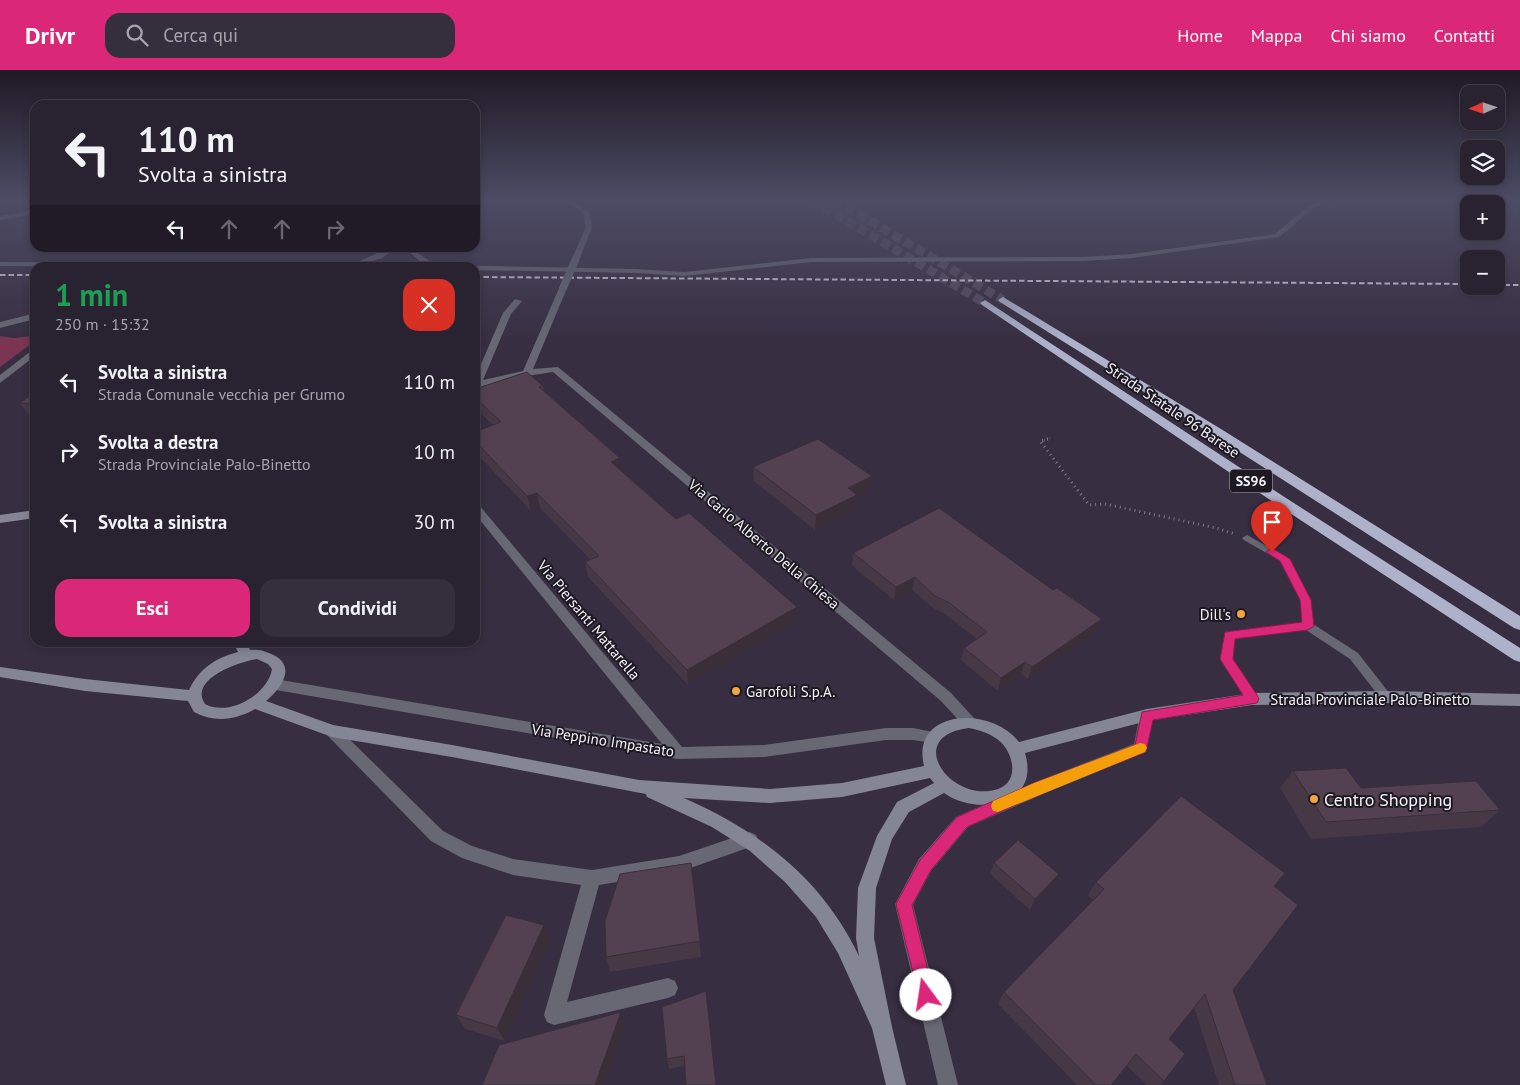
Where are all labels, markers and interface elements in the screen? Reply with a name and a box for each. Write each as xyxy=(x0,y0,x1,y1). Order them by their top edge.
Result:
search box xyxy=(105,13,455,58)
text: Drivr xyxy=(25,20,75,51)
icon: search xyxy=(123,21,151,49)
text: Cerca qui xyxy=(163,23,238,47)
text: Home xyxy=(1177,24,1223,47)
text: Mappa xyxy=(1251,24,1302,47)
text: Chi siamo xyxy=(1330,24,1406,47)
text: Contatti xyxy=(1434,24,1495,47)
north arrow xyxy=(1460,85,1505,130)
map controls xyxy=(1460,85,1505,295)
text: 110 m xyxy=(138,116,235,162)
icon: left xyxy=(55,120,120,185)
button: layers xyxy=(1460,140,1505,185)
text: Svolta a sinistra xyxy=(138,160,288,188)
button: + xyxy=(1460,195,1505,240)
icon: left xyxy=(162,215,190,243)
icon: ahead xyxy=(215,215,243,243)
icon: ahead xyxy=(268,215,296,243)
icon: right xyxy=(321,215,349,243)
button: − xyxy=(1460,250,1505,295)
text: 1 min xyxy=(55,275,128,314)
button: close xyxy=(403,279,455,331)
text: 250 m · 15:32 xyxy=(55,314,150,334)
street label: Strada Statale 96 Barese xyxy=(1102,358,1244,462)
text: Svolta a sinistra xyxy=(98,360,227,384)
icon: left xyxy=(55,368,83,396)
text: 110 m xyxy=(403,370,455,394)
text: Strada Comunale vecchia per Grumo xyxy=(98,384,345,404)
text: Svolta a destra xyxy=(98,430,219,454)
icon: right xyxy=(55,438,83,466)
text: 10 m xyxy=(414,440,455,464)
text: Strada Provinciale Palo-Binetto xyxy=(98,454,311,474)
road number: SS96 xyxy=(1230,470,1272,492)
street label: Via Carlo Alberto Della Chiesa xyxy=(684,474,844,613)
pin xyxy=(1251,501,1293,552)
icon: left xyxy=(55,508,83,536)
icon: arrive xyxy=(1258,508,1286,536)
text: Svolta a sinistra xyxy=(98,510,227,534)
text: 30 m xyxy=(414,510,455,534)
street label: Via Piersanti Mattarella xyxy=(533,556,644,684)
button: Esci xyxy=(55,579,250,637)
button: Condividi xyxy=(260,579,455,637)
place label: Dill's xyxy=(1200,605,1231,624)
marker: Dill's xyxy=(1235,608,1247,620)
place label: Garofoli S.p.A. xyxy=(746,682,835,701)
marker: Garofoli S.p.A. xyxy=(730,685,742,697)
street label: Strada Provinciale Palo-Binetto xyxy=(1270,690,1470,709)
street label: Via Peppino Impastato xyxy=(529,719,676,761)
place label: Centro Shopping xyxy=(1324,788,1452,811)
marker: Centro Shopping xyxy=(1308,793,1320,805)
position arrow xyxy=(899,968,951,1020)

